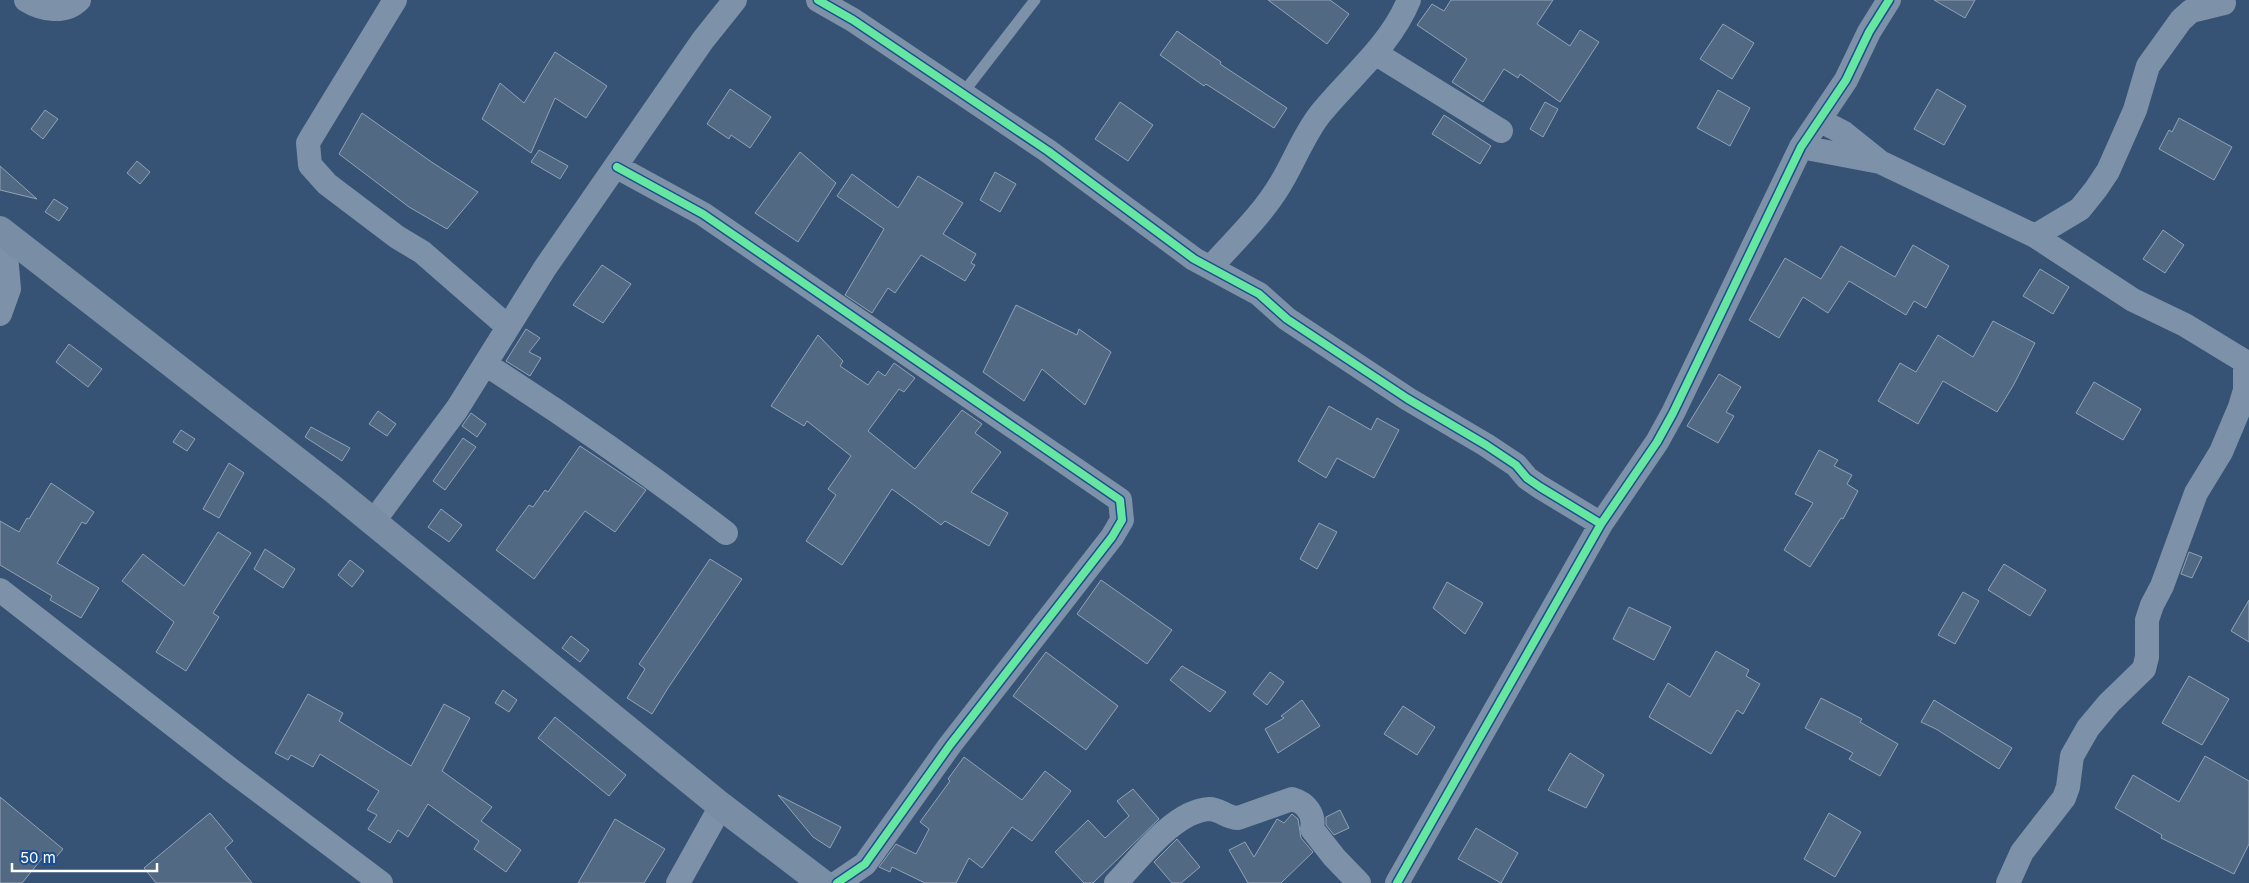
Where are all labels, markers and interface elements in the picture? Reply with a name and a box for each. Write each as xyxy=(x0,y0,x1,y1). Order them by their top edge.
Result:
scale bar xyxy=(12,840,158,872)
text: 50 m xyxy=(20,848,56,867)

